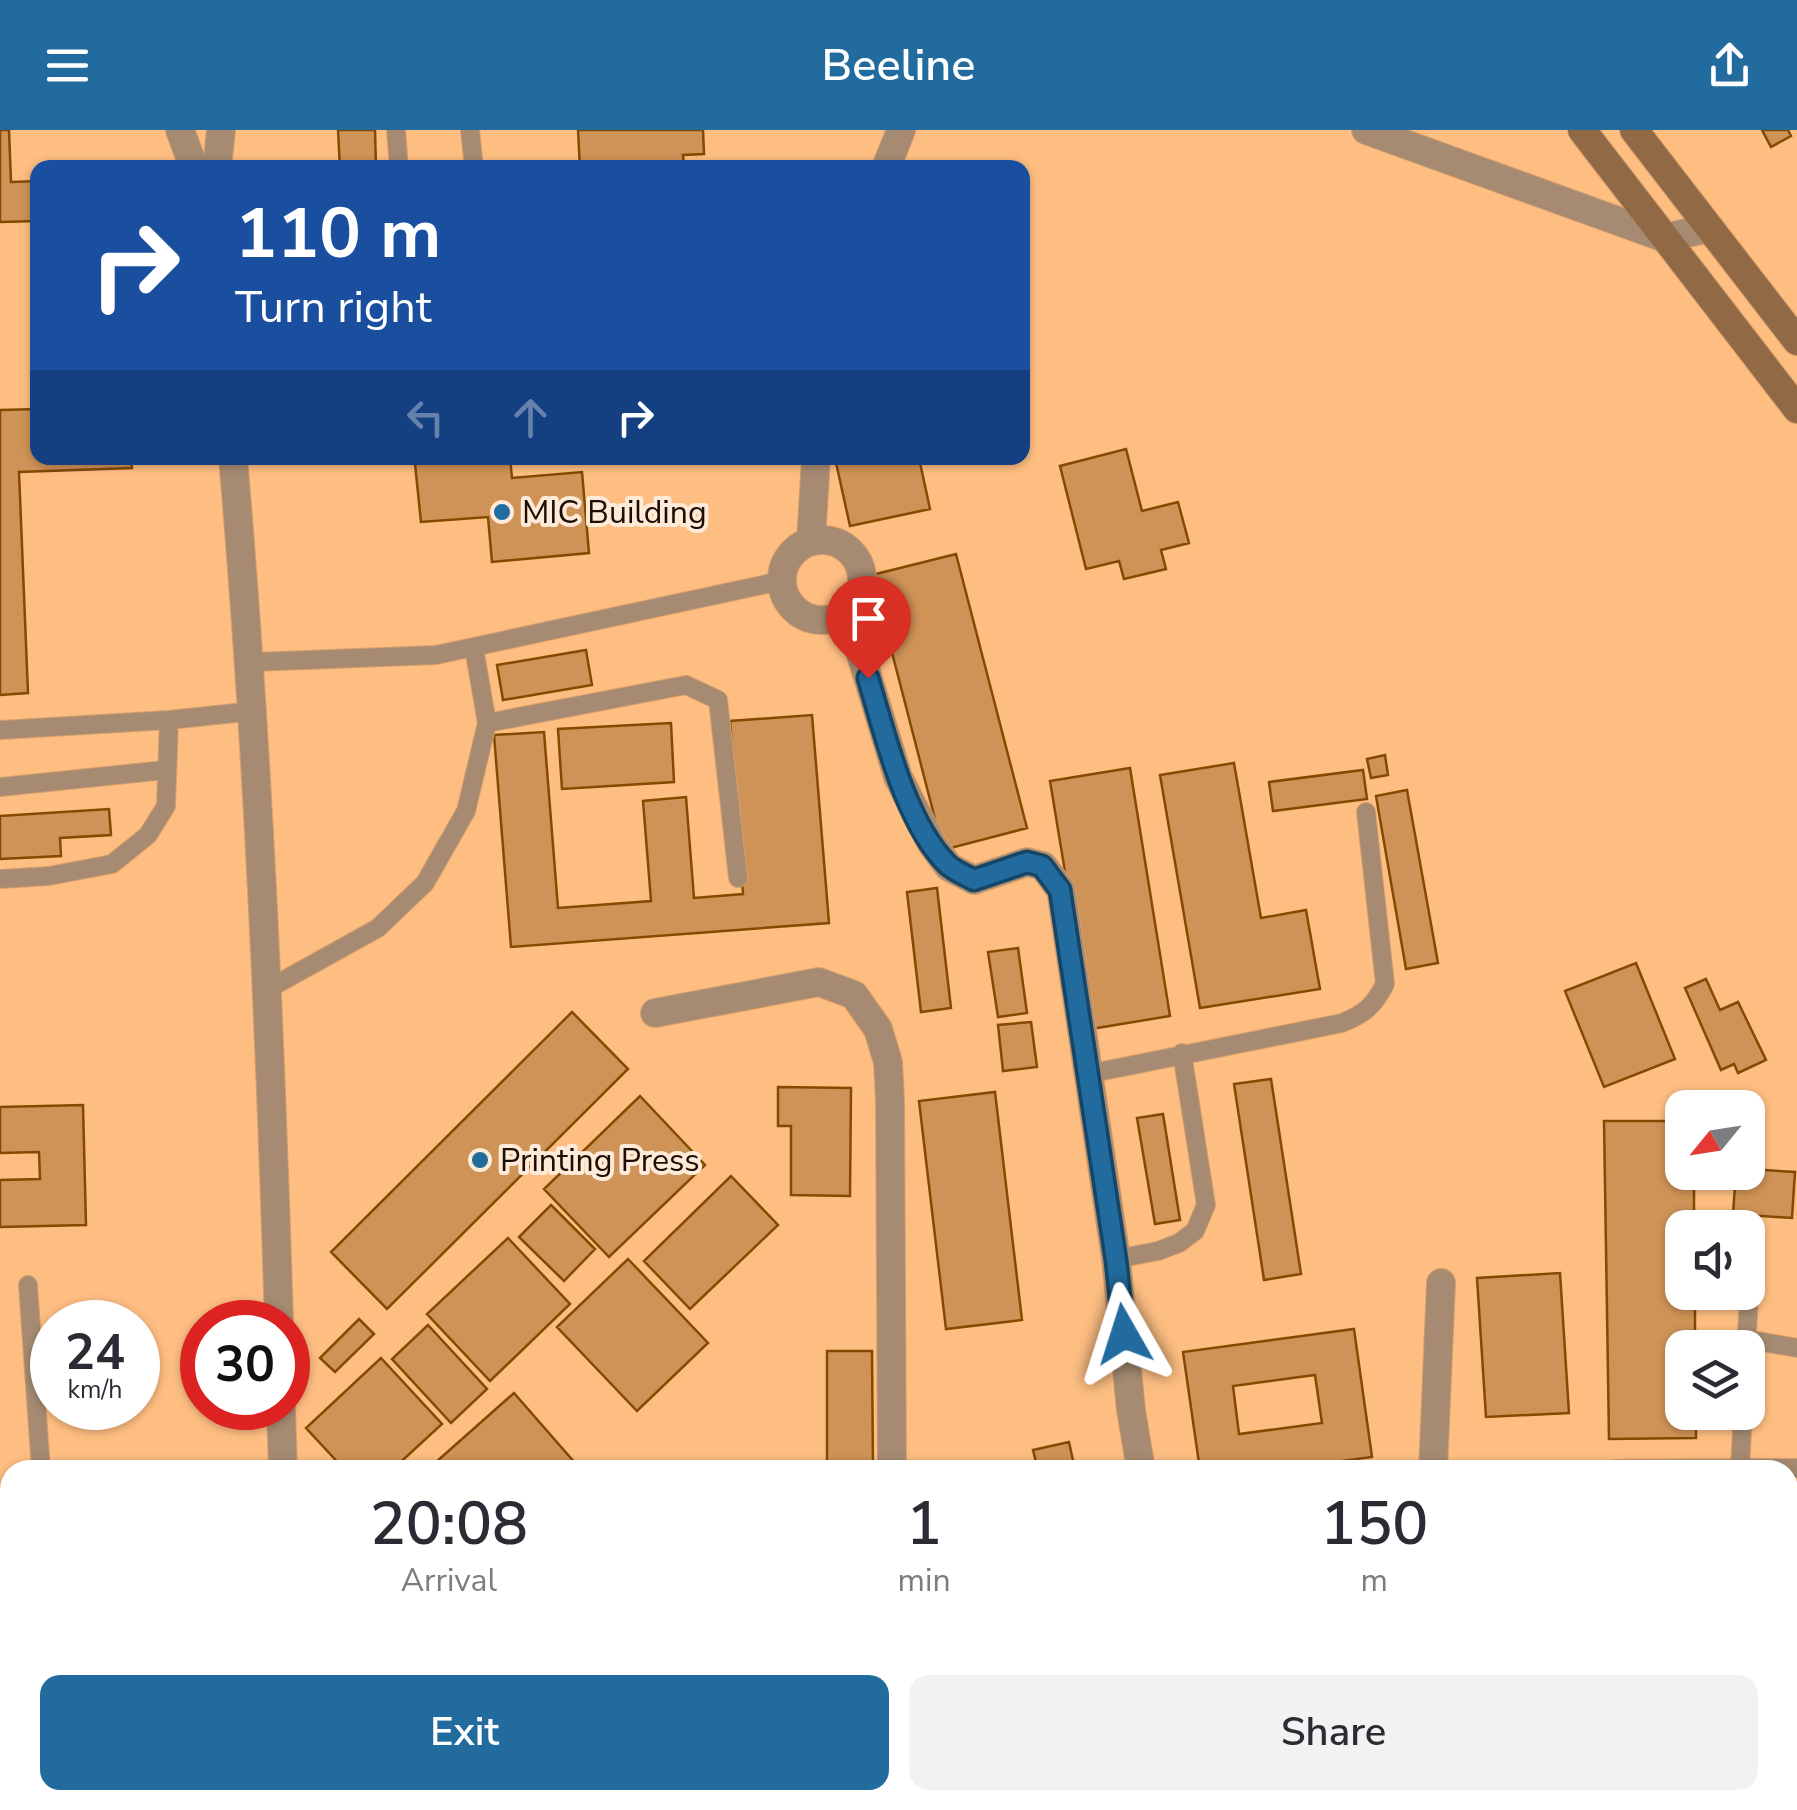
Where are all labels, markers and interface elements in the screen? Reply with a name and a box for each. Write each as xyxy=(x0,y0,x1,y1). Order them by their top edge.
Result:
text: Beeline xyxy=(822,35,975,96)
icon: menu xyxy=(40,38,95,93)
icon: share xyxy=(1702,38,1757,93)
text: 110 m xyxy=(235,186,441,282)
icon: right xyxy=(70,200,200,330)
text: Turn right xyxy=(235,277,432,338)
icon: left xyxy=(398,390,453,445)
icon: ahead xyxy=(503,390,558,445)
icon: right xyxy=(608,390,663,445)
place label: MIC Building xyxy=(522,491,707,534)
marker: MIC Building xyxy=(491,501,513,523)
pin xyxy=(826,576,911,679)
icon: arrive xyxy=(841,591,896,646)
north arrow xyxy=(1665,1090,1765,1190)
map controls xyxy=(1665,1090,1765,1430)
place label: Printing Press xyxy=(500,1139,700,1182)
marker: Printing Press xyxy=(469,1149,491,1171)
button: sound xyxy=(1665,1210,1765,1310)
position arrow xyxy=(1072,1282,1176,1386)
speed limit sign: 30 xyxy=(180,1300,310,1430)
text: 24 xyxy=(65,1318,125,1387)
button: layers xyxy=(1665,1330,1765,1430)
text: km/h xyxy=(67,1373,123,1407)
text: 20:08 xyxy=(370,1483,528,1565)
text: 1 xyxy=(906,1483,942,1565)
text: 150 xyxy=(1320,1483,1428,1565)
text: Arrival xyxy=(401,1559,497,1602)
text: min xyxy=(898,1559,951,1602)
text: m xyxy=(1361,1559,1388,1602)
button: Exit xyxy=(40,1675,889,1790)
button: Share xyxy=(909,1675,1758,1790)

